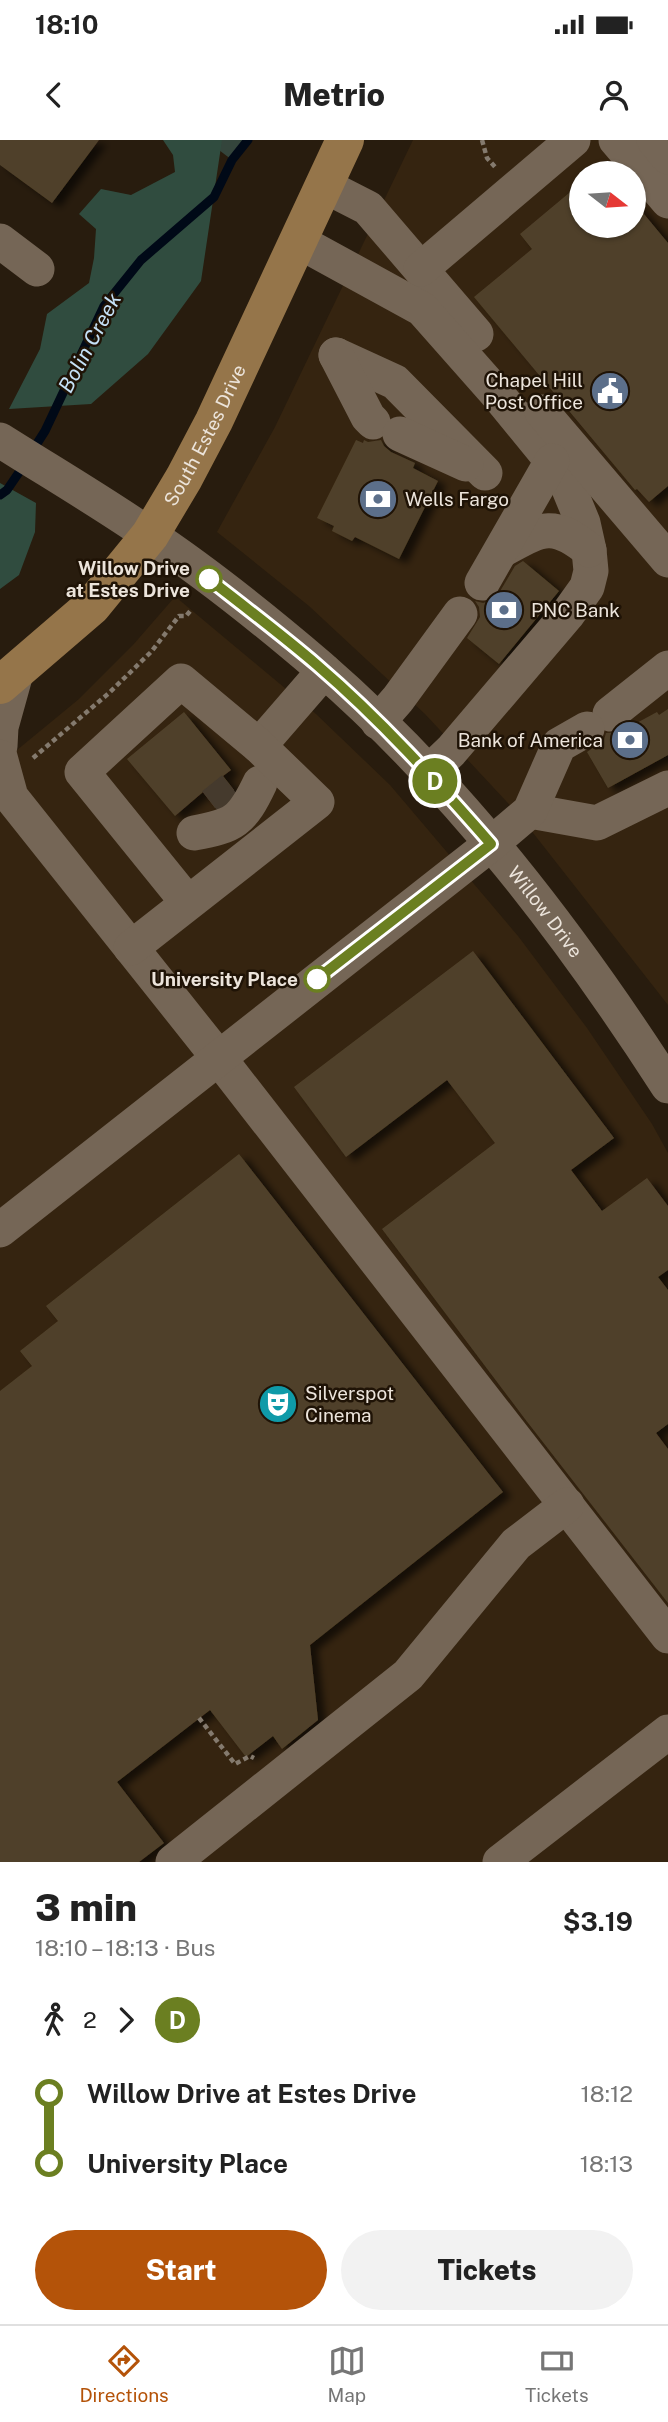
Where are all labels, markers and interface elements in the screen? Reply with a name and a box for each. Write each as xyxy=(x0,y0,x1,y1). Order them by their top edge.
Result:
text: 18:10 xyxy=(35,9,98,40)
icon: back xyxy=(35,76,73,114)
text: Metrio xyxy=(283,76,385,113)
icon: person xyxy=(595,76,633,114)
north arrow xyxy=(569,161,646,238)
map controls xyxy=(569,161,646,238)
water label: Bolin Creek xyxy=(53,288,127,397)
street label: South Estes Drive xyxy=(159,361,250,510)
place label: Chapel Hill Post Office xyxy=(485,369,583,413)
public building icon: Chapel Hill Post Office xyxy=(589,370,631,412)
bank icon: Wells Fargo xyxy=(357,478,399,520)
place label: Wells Fargo xyxy=(405,488,509,510)
place label: Willow Drive at Estes Drive xyxy=(66,557,190,601)
marker: Willow Drive at Estes Drive xyxy=(196,566,222,592)
bank icon: PNC Bank xyxy=(483,589,525,631)
place label: PNC Bank xyxy=(531,599,620,621)
bank icon: Bank of America xyxy=(609,719,651,761)
place label: Bank of America xyxy=(458,729,603,751)
line badge: D xyxy=(412,758,458,804)
text: D xyxy=(426,767,444,795)
street label: Willow Drive xyxy=(503,861,587,961)
marker: University Place xyxy=(304,966,330,992)
place label: University Place xyxy=(151,968,298,990)
place label: Silverspot Cinema xyxy=(305,1382,394,1426)
theatre icon: Silverspot Cinema xyxy=(257,1383,299,1425)
text: 3 min xyxy=(35,1885,137,1930)
text: $3.19 xyxy=(563,1906,633,1937)
text: 18:10 – 18:13 · Bus xyxy=(35,1934,216,1961)
icon: walk xyxy=(35,2001,73,2039)
icon: forward xyxy=(107,2001,145,2039)
text: 2 xyxy=(83,2006,97,2033)
text: D xyxy=(169,2006,186,2034)
text: Willow Drive at Estes Drive xyxy=(87,2078,416,2109)
text: 18:12 xyxy=(580,2080,633,2107)
text: University Place xyxy=(87,2148,288,2179)
text: 18:13 xyxy=(580,2150,633,2177)
button: Start xyxy=(35,2230,327,2310)
button: Tickets xyxy=(341,2230,633,2310)
tab: Directions xyxy=(79,2342,169,2406)
tab: Map xyxy=(327,2342,366,2406)
tab: Tickets xyxy=(525,2342,589,2406)

